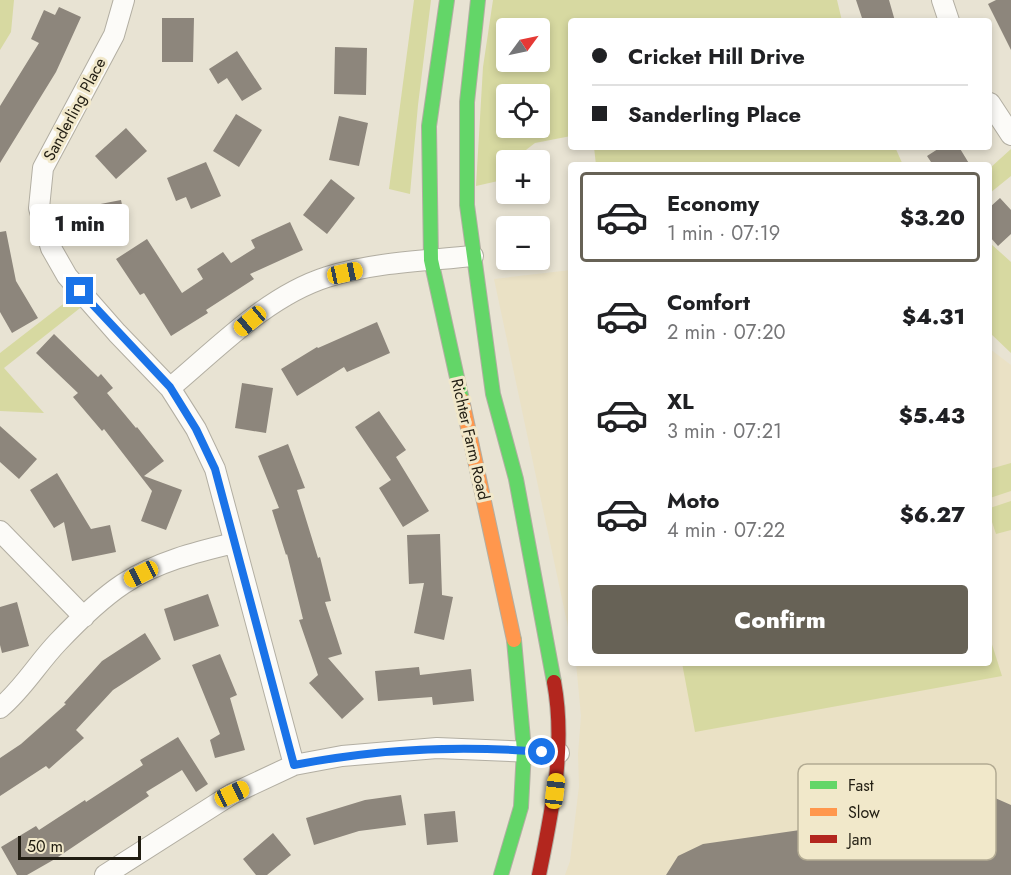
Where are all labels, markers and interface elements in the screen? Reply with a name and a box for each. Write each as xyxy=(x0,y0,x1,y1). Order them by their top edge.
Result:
north arrow xyxy=(496,18,550,72)
map controls xyxy=(496,18,550,270)
text: Cricket Hill Drive xyxy=(628,40,805,72)
street label: Sanderling Place xyxy=(38,54,111,165)
button: locate xyxy=(496,84,550,138)
text: Sanderling Place xyxy=(628,98,801,130)
button: + xyxy=(496,150,550,204)
text: Economy xyxy=(667,187,759,219)
icon: car xyxy=(595,190,649,244)
text: $3.20 xyxy=(900,201,965,233)
callout: 1 min xyxy=(31,204,130,246)
text: 1 min xyxy=(54,210,105,239)
button: − xyxy=(496,216,550,270)
text: 1 min · 07:19 xyxy=(667,219,780,248)
car xyxy=(326,260,364,286)
route end xyxy=(66,277,93,304)
text: Comfort xyxy=(667,286,750,318)
icon: car xyxy=(595,289,649,343)
text: $4.31 xyxy=(902,300,965,332)
car xyxy=(230,303,270,339)
text: 2 min · 07:20 xyxy=(667,318,786,347)
street label: Richter Farm Road xyxy=(445,376,496,502)
text: XL xyxy=(667,385,694,417)
icon: car xyxy=(595,388,649,442)
text: $5.43 xyxy=(899,399,965,431)
text: 3 min · 07:21 xyxy=(667,417,782,446)
text: Moto xyxy=(667,484,720,516)
icon: car xyxy=(595,487,649,541)
text: $6.27 xyxy=(900,498,965,530)
text: 4 min · 07:22 xyxy=(667,516,785,545)
car xyxy=(121,558,161,590)
button: Confirm xyxy=(592,585,968,654)
route start xyxy=(528,738,555,765)
legend xyxy=(798,764,996,860)
car xyxy=(544,772,566,810)
text: Fast xyxy=(848,774,874,797)
car xyxy=(212,778,252,810)
text: Slow xyxy=(848,801,880,824)
text: Jam xyxy=(846,828,872,851)
scale bar xyxy=(18,833,141,860)
text: 50 m xyxy=(27,835,63,858)

